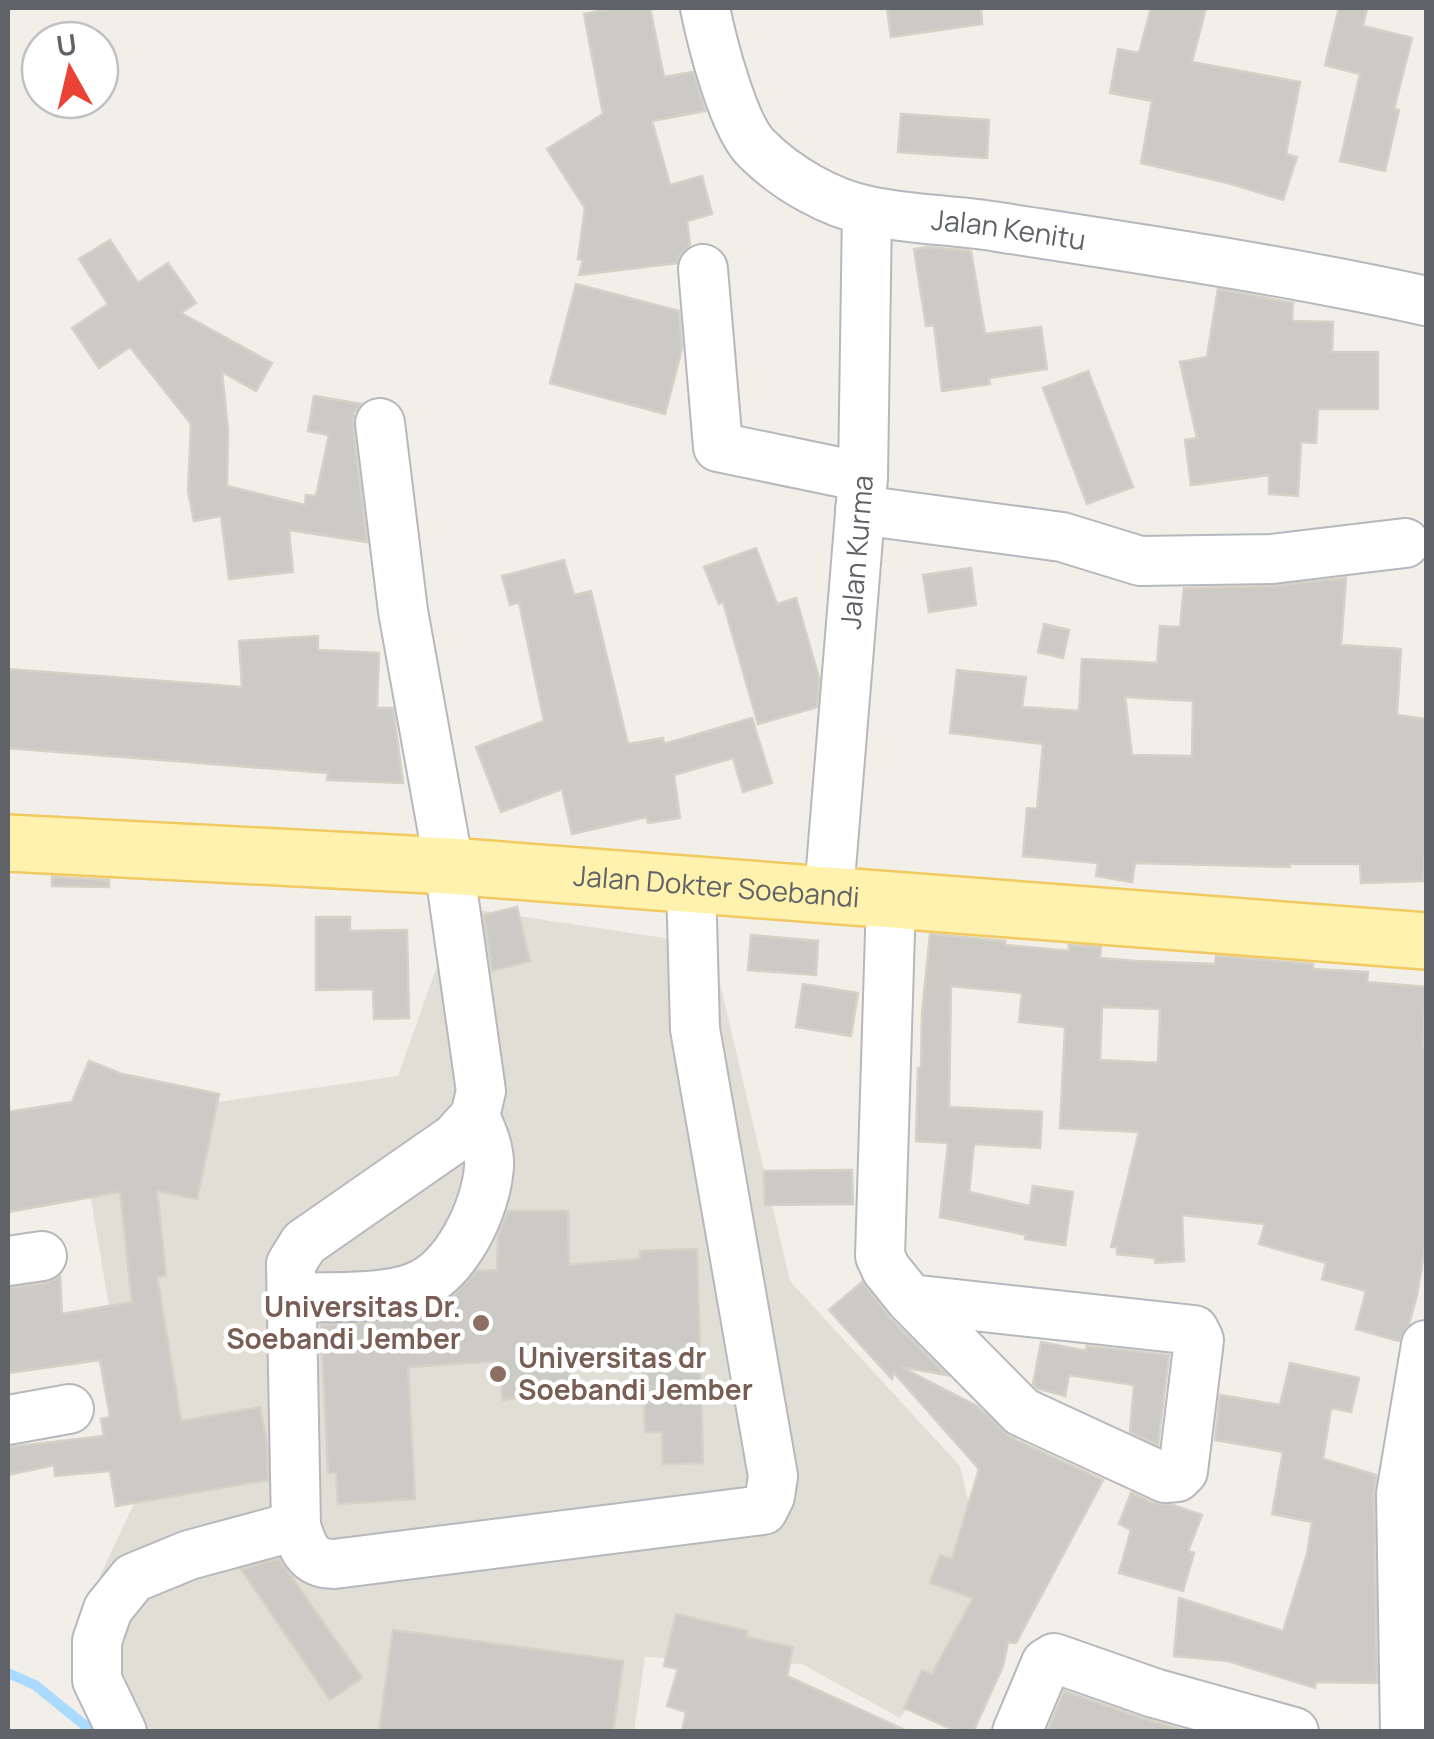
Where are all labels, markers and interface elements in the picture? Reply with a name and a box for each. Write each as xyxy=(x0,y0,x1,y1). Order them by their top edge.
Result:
north arrow xyxy=(20,20,120,120)
text: U xyxy=(54,24,79,64)
street label: Jalan Kenitu xyxy=(930,200,1088,258)
street label: Jalan Kurma xyxy=(831,473,881,631)
street label: Jalan Dokter Soebandi xyxy=(572,856,861,915)
place label: Universitas Dr. Soebandi Jember xyxy=(226,1287,461,1357)
marker: Universitas Dr. Soebandi Jember xyxy=(470,1312,492,1334)
place label: Universitas dr Soebandi Jember xyxy=(518,1338,753,1408)
marker: Universitas dr Soebandi Jember xyxy=(487,1363,509,1385)

